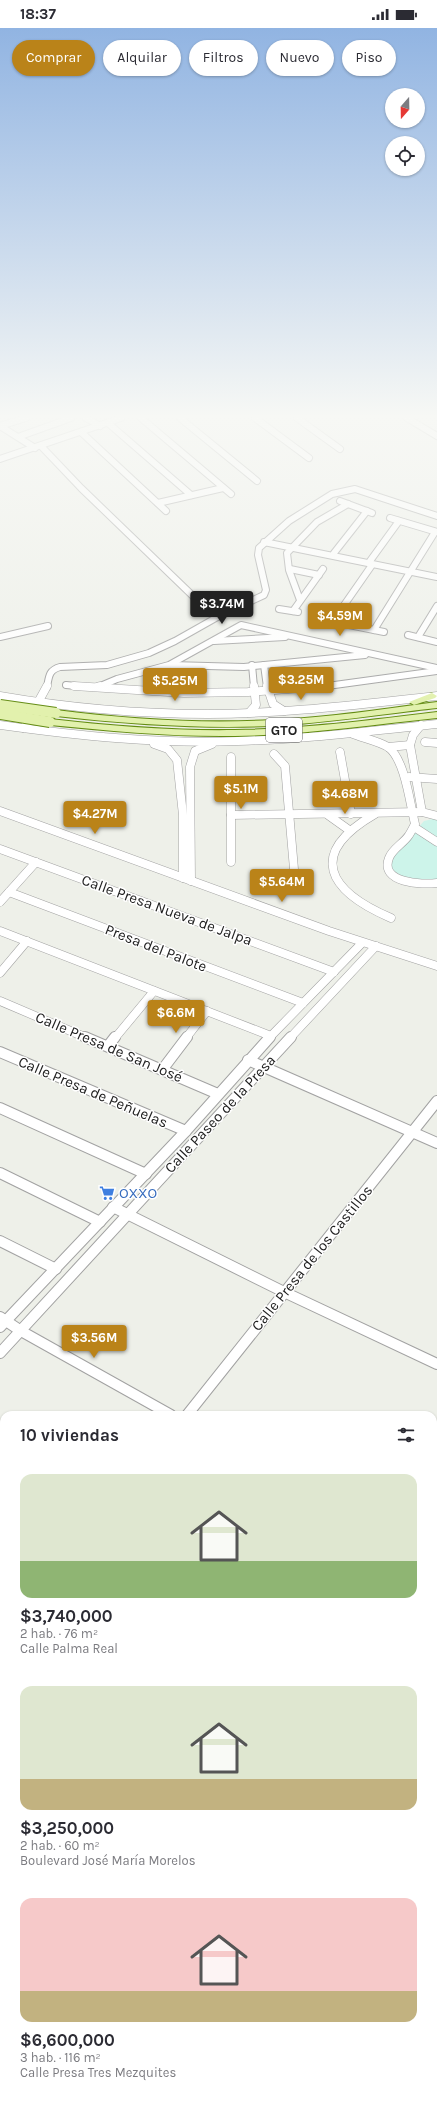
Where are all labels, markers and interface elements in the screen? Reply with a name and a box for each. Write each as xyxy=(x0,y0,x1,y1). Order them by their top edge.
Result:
text: 18:37 xyxy=(20,5,56,23)
chip: Comprar xyxy=(12,40,95,76)
chip: Alquilar xyxy=(103,40,181,76)
chip: Filtros xyxy=(189,40,258,76)
chip: Nuevo xyxy=(266,40,334,76)
chip: Piso xyxy=(342,40,396,76)
north arrow xyxy=(385,88,425,128)
map controls xyxy=(385,88,425,176)
button: locate xyxy=(385,136,425,176)
pin: $3.74M xyxy=(189,591,255,625)
text: $3.74M xyxy=(199,596,245,611)
pin: $4.59M xyxy=(307,603,373,637)
text: $4.59M xyxy=(317,608,363,623)
pin: $3.25M xyxy=(268,667,334,701)
pin: $5.25M xyxy=(142,668,208,702)
text: $3.25M xyxy=(278,672,324,687)
text: $5.25M xyxy=(152,673,198,688)
road number: GTO xyxy=(266,718,302,742)
pin: $5.1M xyxy=(213,776,269,810)
text: $5.1M xyxy=(223,781,259,796)
pin: $4.68M xyxy=(312,781,378,815)
text: $4.68M xyxy=(321,786,369,801)
pin: $4.27M xyxy=(62,801,128,835)
text: $4.27M xyxy=(72,806,118,821)
pin: $5.64M xyxy=(249,869,315,903)
street label: Calle Presa Nueva de Jalpa xyxy=(79,871,255,949)
text: $5.64M xyxy=(259,874,305,889)
street label: Presa del Palote xyxy=(102,920,210,976)
pin: $6.6M xyxy=(148,1000,204,1034)
text: $6.6M xyxy=(157,1005,195,1020)
street label: Calle Presa de San José xyxy=(33,1008,185,1086)
street label: Calle Paseo de la Presa xyxy=(161,1051,279,1177)
street label: Calle Presa de Peñuelas xyxy=(16,1052,170,1132)
street label: Calle Presa de los Castillos xyxy=(248,1182,376,1334)
supermarket icon: OXXO xyxy=(98,1184,116,1202)
place label: OXXO xyxy=(119,1184,157,1202)
pin: $3.56M xyxy=(61,1325,127,1359)
text: $3.56M xyxy=(71,1330,117,1345)
icon: filters xyxy=(395,1424,417,1446)
text: 10 viviendas xyxy=(20,1425,119,1445)
icon: home xyxy=(183,1500,255,1572)
text: $3,740,000 xyxy=(20,1606,112,1626)
text: 2 hab. · 76 m² xyxy=(20,1626,98,1641)
text: Calle Palma Real xyxy=(20,1641,118,1656)
icon: home xyxy=(183,1712,255,1784)
text: $3,250,000 xyxy=(20,1818,114,1838)
text: 2 hab. · 60 m² xyxy=(20,1838,100,1853)
text: Boulevard José María Morelos xyxy=(20,1853,196,1868)
icon: home xyxy=(183,1924,255,1996)
text: $6,600,000 xyxy=(20,2030,115,2050)
text: 3 hab. · 116 m² xyxy=(20,2050,101,2065)
text: Calle Presa Tres Mezquites xyxy=(20,2065,176,2080)

